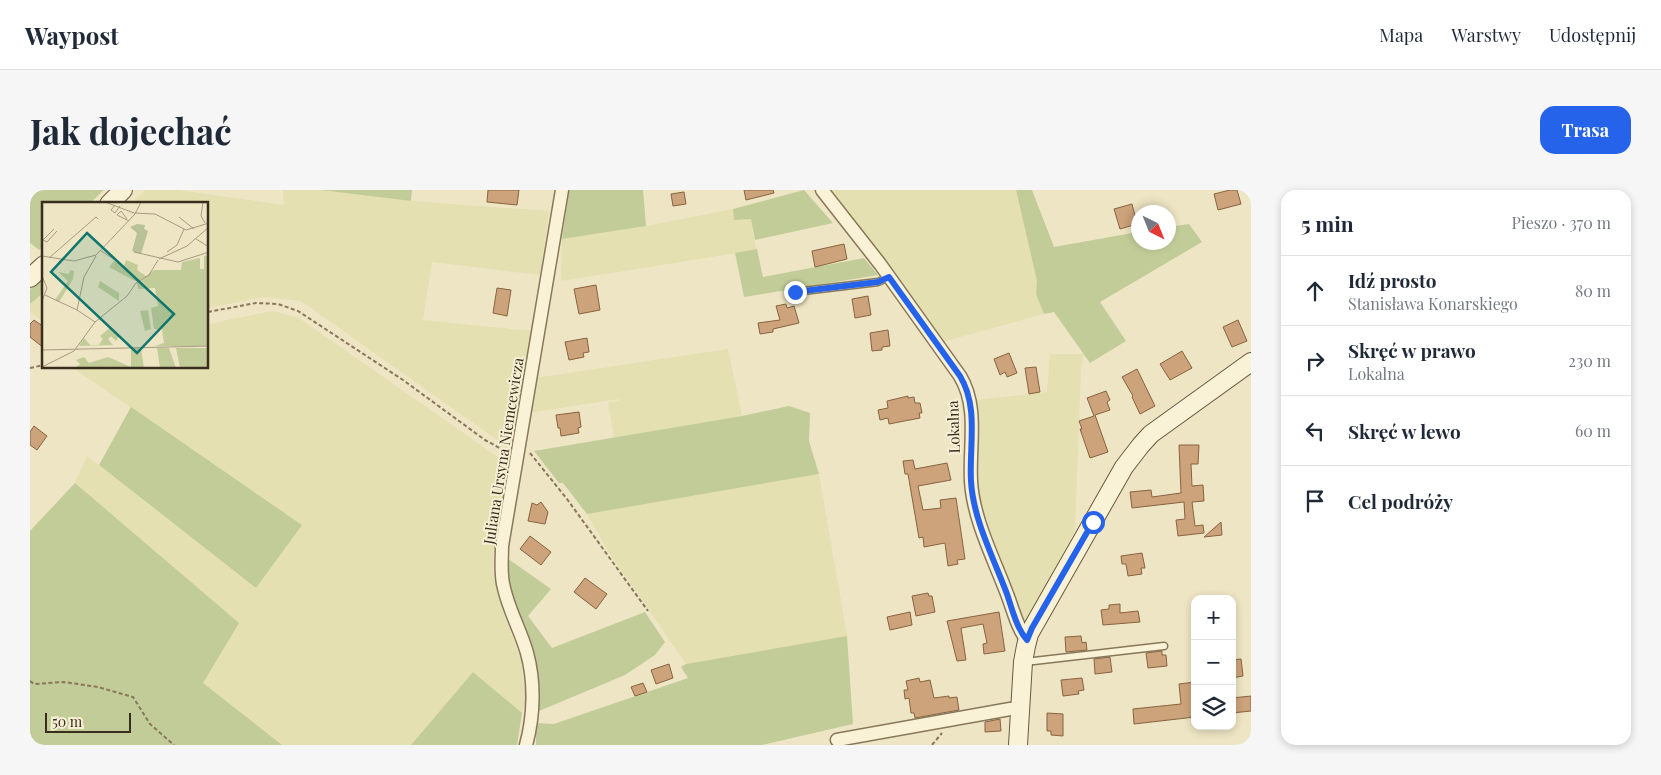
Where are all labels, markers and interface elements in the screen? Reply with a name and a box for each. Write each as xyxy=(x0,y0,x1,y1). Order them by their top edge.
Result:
text: Waypost xyxy=(25,19,119,51)
text: Mapa xyxy=(1379,23,1423,47)
text: Warstwy xyxy=(1451,23,1521,47)
text: Udostępnij xyxy=(1549,23,1636,47)
button: Trasa xyxy=(1540,106,1631,154)
text: Jak dojechać xyxy=(30,107,232,154)
inset map xyxy=(42,202,209,369)
north arrow xyxy=(1131,205,1176,250)
text: 5 min xyxy=(1301,209,1354,237)
text: Pieszo · 370 m xyxy=(1512,212,1611,233)
text: Idź prosto xyxy=(1348,267,1436,293)
icon: ahead xyxy=(1301,277,1329,305)
text: 80 m xyxy=(1575,280,1611,301)
route end xyxy=(784,281,807,304)
text: Stanisława Konarskiego xyxy=(1348,293,1518,314)
text: Skręć w prawo xyxy=(1348,337,1476,363)
icon: right xyxy=(1301,347,1329,375)
text: 230 m xyxy=(1568,350,1611,371)
street label: Juliana Ursyna Niemcewicza xyxy=(478,356,528,547)
text: Lokalna xyxy=(1348,363,1405,384)
street label: Lokalna xyxy=(942,400,964,454)
icon: left xyxy=(1301,417,1329,445)
text: Skręć w lewo xyxy=(1348,418,1461,444)
text: 60 m xyxy=(1575,420,1611,441)
icon: arrive xyxy=(1301,487,1329,515)
text: Cel podróży xyxy=(1348,488,1453,514)
route start xyxy=(1082,511,1105,534)
map controls xyxy=(1191,595,1236,730)
button: + xyxy=(1191,595,1236,640)
button: − xyxy=(1191,640,1236,685)
button: layers xyxy=(1191,685,1236,730)
scale bar xyxy=(45,710,131,733)
text: 50 m xyxy=(52,712,82,731)

